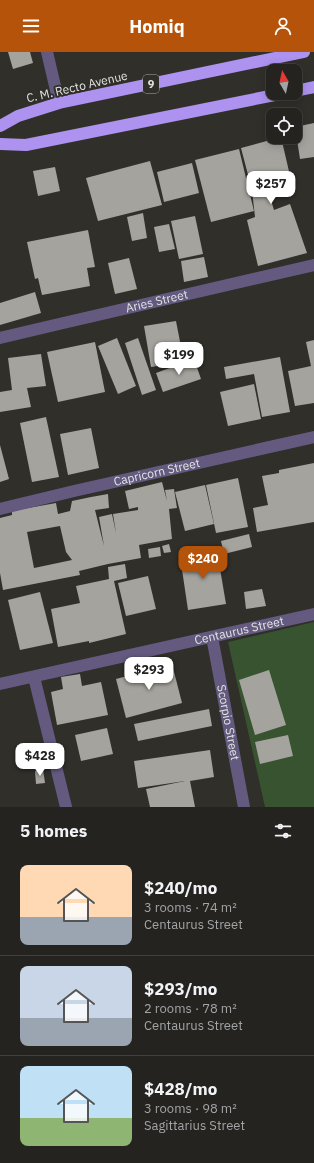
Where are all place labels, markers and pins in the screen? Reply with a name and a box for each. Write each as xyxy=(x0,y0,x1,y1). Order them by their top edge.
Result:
pin: $257 xyxy=(247,171,295,205)
pin: $199 xyxy=(155,342,203,376)
pin: $240 xyxy=(179,546,227,580)
pin: $293 xyxy=(125,657,173,691)
pin: $428 xyxy=(16,743,64,777)

